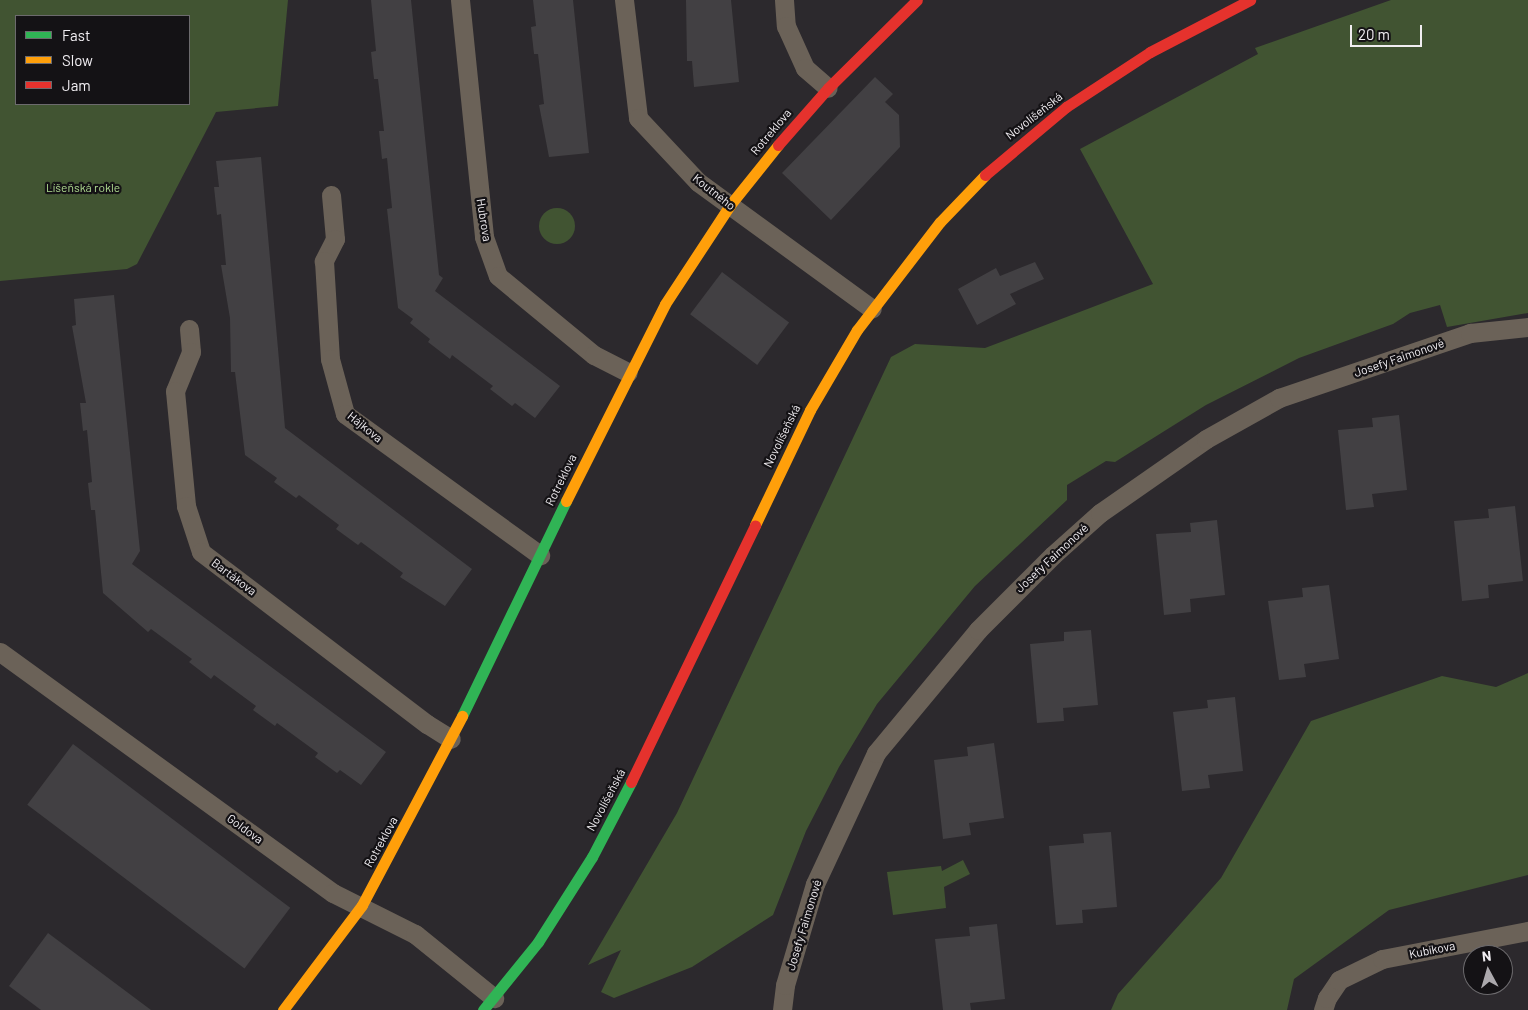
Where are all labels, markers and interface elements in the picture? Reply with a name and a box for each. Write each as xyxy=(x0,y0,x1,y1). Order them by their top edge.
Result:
legend xyxy=(15,15,190,105)
scale bar xyxy=(1353,15,1426,47)
text: 20 m xyxy=(1358,25,1390,43)
text: Fast xyxy=(62,26,90,44)
text: Slow xyxy=(62,51,93,69)
text: Jam xyxy=(62,76,91,94)
street label: Novolíšeňská xyxy=(1003,89,1065,143)
street label: Rotreklova xyxy=(748,106,794,158)
street label: Koutného xyxy=(690,171,738,213)
park label: Líšeňská rokle xyxy=(46,181,120,195)
street label: Hubrova xyxy=(474,198,494,242)
street label: Josefy Faimonové xyxy=(1352,336,1446,380)
street label: Novolíšeňská xyxy=(761,402,803,470)
street label: Hájkova xyxy=(345,409,385,445)
street label: Rotreklova xyxy=(542,452,580,508)
street label: Josefy Faimonové xyxy=(1013,521,1091,595)
street label: Bartákova xyxy=(209,555,259,599)
street label: Novolíšeňská xyxy=(584,767,628,833)
street label: Goldova xyxy=(224,811,266,847)
street label: Rotreklova xyxy=(361,814,401,870)
street label: Josefy Faimonové xyxy=(783,878,825,972)
street label: Kubíkova xyxy=(1408,938,1456,962)
north arrow xyxy=(1463,945,1513,995)
text: N xyxy=(1481,947,1492,965)

